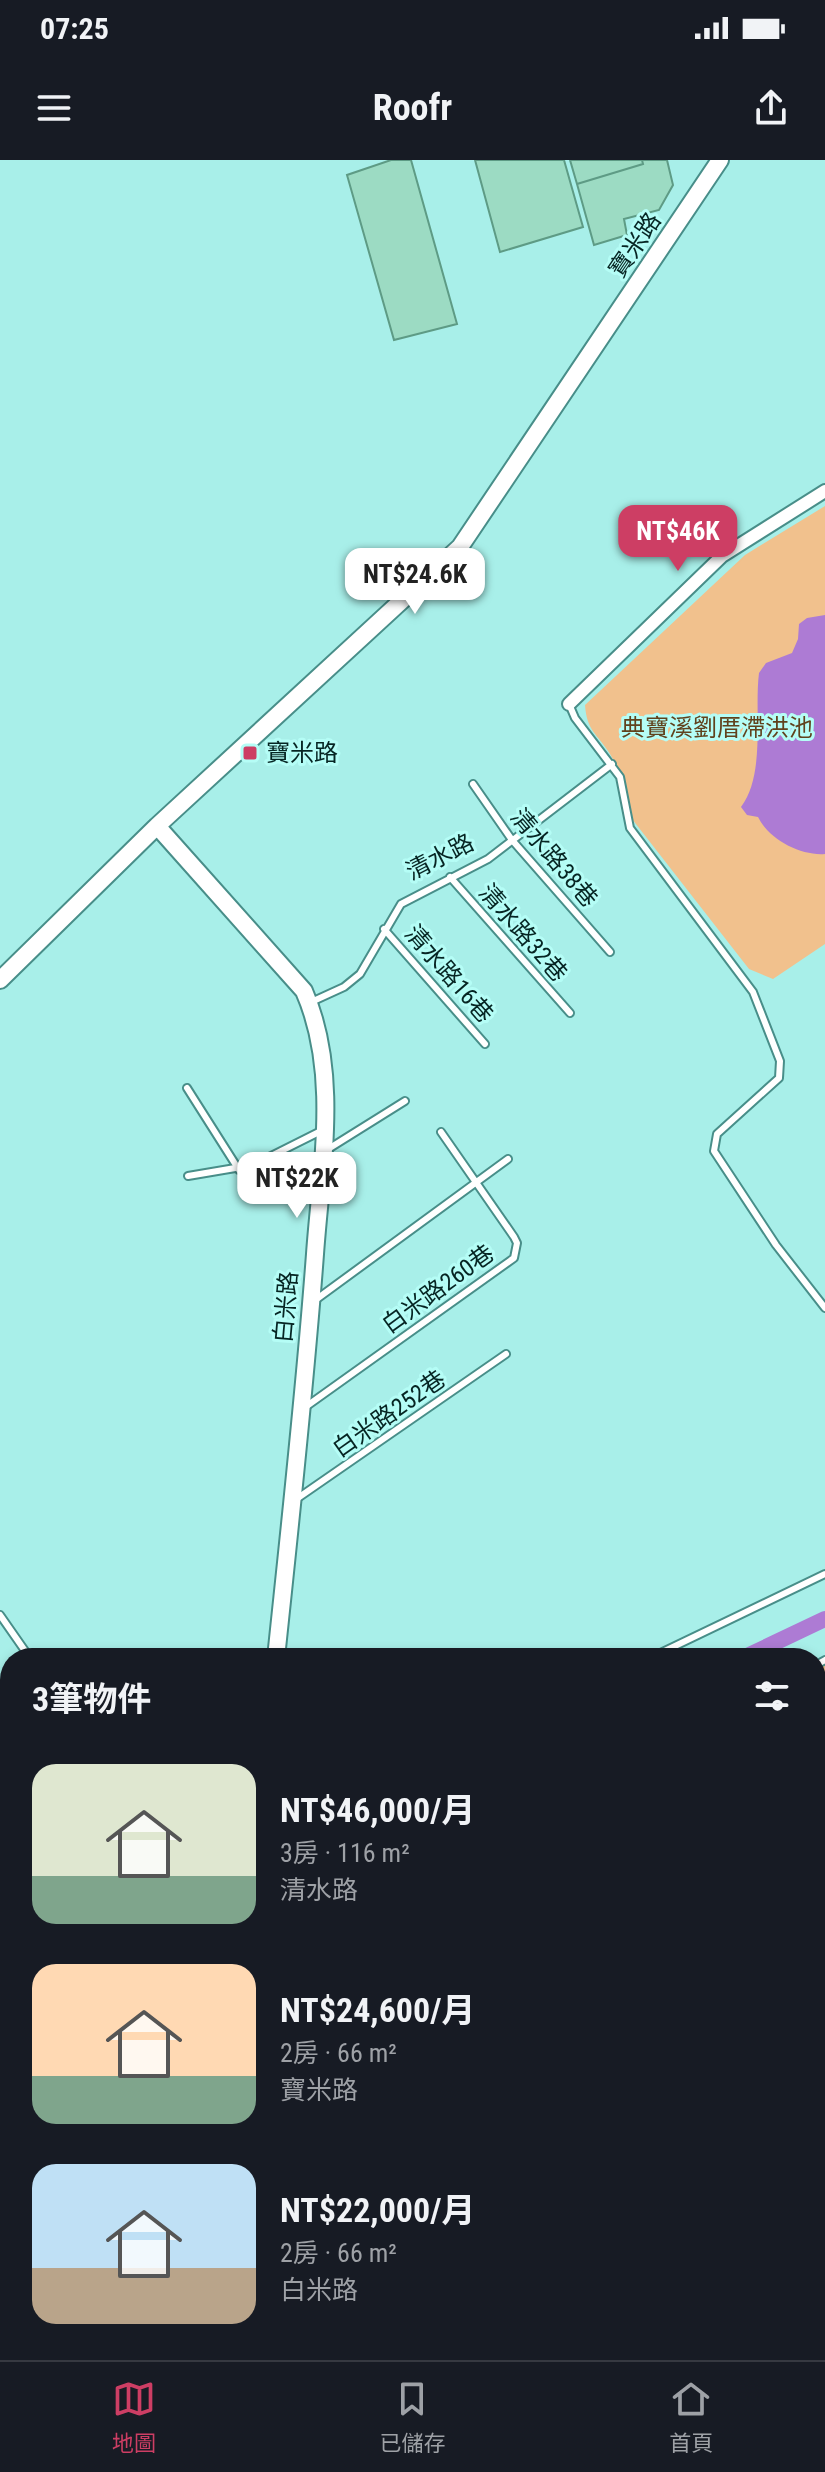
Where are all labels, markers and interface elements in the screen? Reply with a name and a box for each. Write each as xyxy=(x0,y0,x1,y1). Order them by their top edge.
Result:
text: 07:25 xyxy=(40,11,109,46)
icon: menu xyxy=(32,86,76,130)
icon: share xyxy=(749,86,793,130)
text: Roofr xyxy=(373,87,452,129)
street label: 寶米路 xyxy=(603,207,667,283)
pin: NT$46K xyxy=(613,505,743,573)
text: NT$46K xyxy=(636,516,720,546)
pin: NT$24.6K xyxy=(332,548,498,616)
text: NT$24.6K xyxy=(363,559,467,589)
park label: 典寶溪劉厝滯洪池 xyxy=(621,714,813,742)
place label: 寶米路 xyxy=(266,739,338,767)
marker: 寶米路 xyxy=(241,744,259,762)
street label: 清水路38巷 xyxy=(505,803,603,913)
street label: 清水路 xyxy=(402,828,478,886)
street label: 清水路32巷 xyxy=(473,879,573,987)
street label: 清水路16巷 xyxy=(399,920,499,1028)
pin: NT$22K xyxy=(232,1152,362,1220)
text: NT$22K xyxy=(255,1163,339,1193)
street label: 白米路260巷 xyxy=(377,1239,499,1339)
street label: 白米路 xyxy=(269,1270,303,1344)
street label: 白米路252巷 xyxy=(327,1365,451,1463)
icon: filters xyxy=(750,1674,794,1718)
text: 3筆物件 xyxy=(32,1679,151,1719)
text: NT$46,000/月 xyxy=(280,1790,475,1830)
icon: home xyxy=(96,1796,192,1892)
text: 3房 · 116 m² xyxy=(280,1838,410,1868)
text: 清水路 xyxy=(280,1875,358,1905)
text: NT$24,600/月 xyxy=(280,1990,475,2030)
icon: home xyxy=(96,1996,192,2092)
text: 2房 · 66 m² xyxy=(280,2038,397,2068)
text: 寶米路 xyxy=(280,2075,358,2105)
text: NT$22,000/月 xyxy=(280,2190,475,2230)
icon: home xyxy=(96,2196,192,2292)
text: 2房 · 66 m² xyxy=(280,2238,397,2268)
text: 白米路 xyxy=(280,2275,358,2305)
tab: 地圖 xyxy=(112,2377,156,2457)
tab: 已儲存 xyxy=(379,2377,445,2457)
tab: 首頁 xyxy=(669,2377,713,2457)

